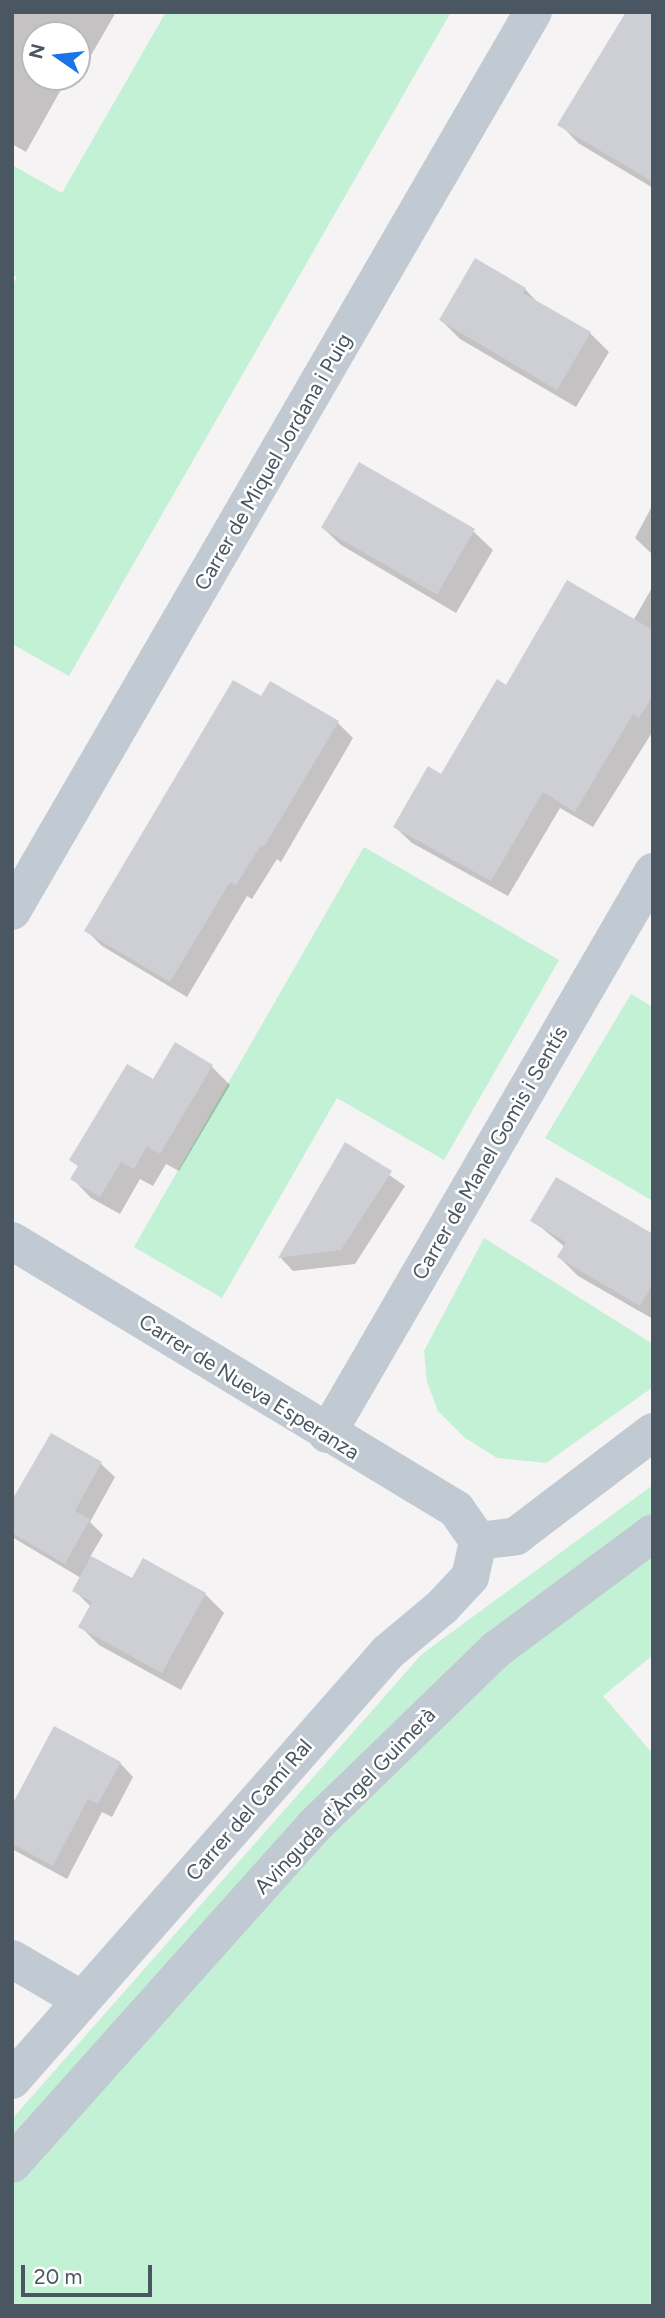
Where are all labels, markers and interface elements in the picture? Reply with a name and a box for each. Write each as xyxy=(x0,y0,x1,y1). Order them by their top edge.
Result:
north arrow xyxy=(21,21,91,91)
text: N xyxy=(24,41,50,61)
street label: Carrer de Miquel Jordana i Puig xyxy=(189,329,357,595)
street label: Carrer de Manel Gomis i Sentís xyxy=(407,1022,573,1284)
street label: Carrer de Nueva Esperanza xyxy=(134,1309,364,1465)
street label: Avinguda d'Àngel Guimerà xyxy=(249,1703,441,1899)
street label: Carrer del Camí Ral xyxy=(181,1734,317,1886)
scale bar xyxy=(24,2252,156,2296)
text: 20 m xyxy=(34,2264,82,2289)

